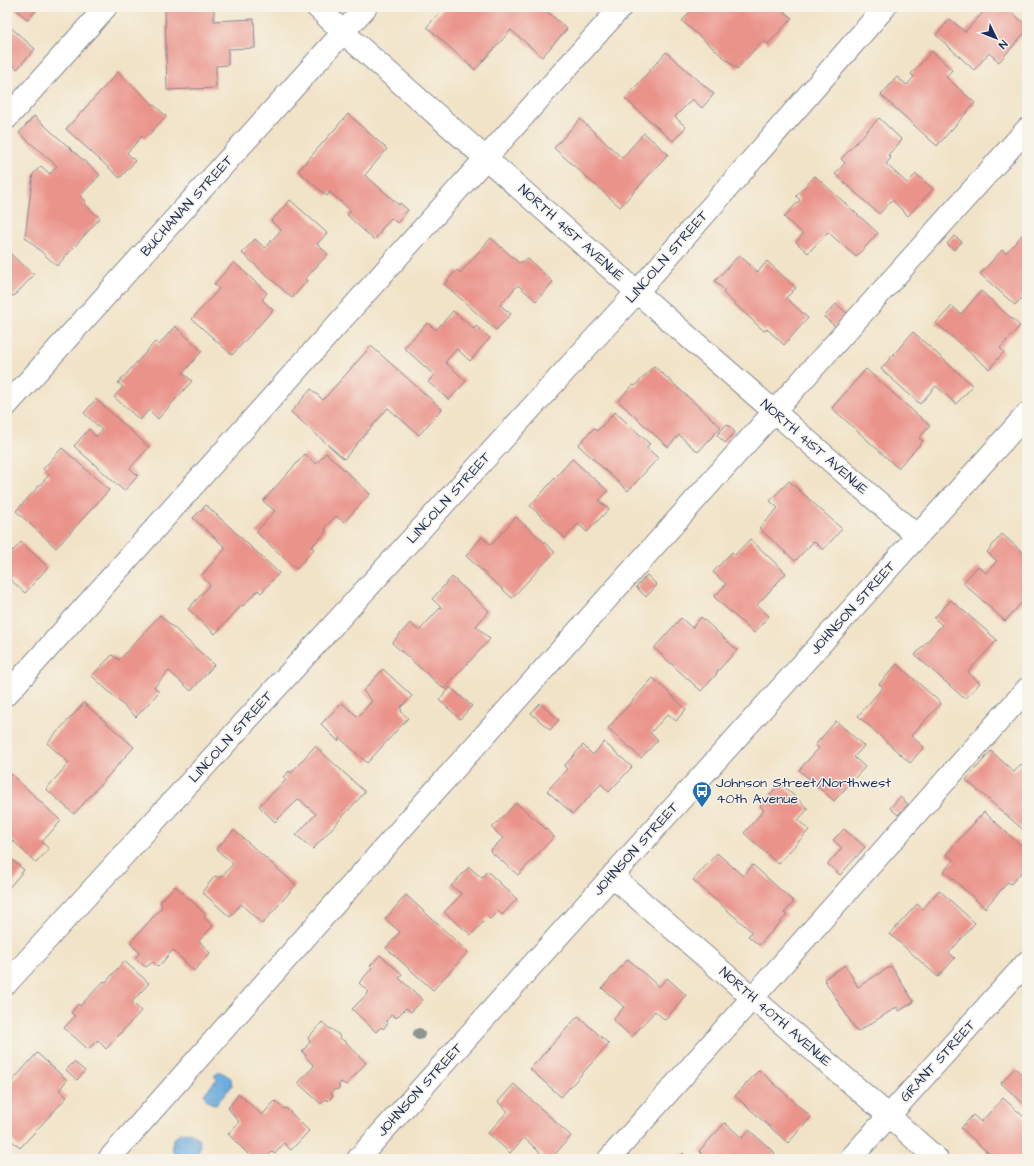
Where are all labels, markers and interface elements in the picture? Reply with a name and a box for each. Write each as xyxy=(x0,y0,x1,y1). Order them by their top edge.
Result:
north arrow xyxy=(976,18,1016,58)
text: N xyxy=(995,37,1011,52)
street label: BUCHANAN STREET xyxy=(136,151,238,261)
street label: NORTH 41ST AVENUE xyxy=(514,180,629,287)
street label: LINCOLN STREET xyxy=(621,206,713,308)
street label: NORTH 41ST AVENUE xyxy=(756,395,873,500)
street label: LINCOLN STREET xyxy=(402,448,496,548)
street label: JOHNSON STREET xyxy=(805,557,901,659)
street label: LINCOLN STREET xyxy=(184,687,278,787)
place label: Johnson Street/Northwest 40th Avenue xyxy=(716,773,891,809)
bus stop icon: Johnson Street/Northwest 40th Avenue xyxy=(691,780,713,808)
street label: JOHNSON STREET xyxy=(588,798,684,900)
street label: NORTH 40TH AVENUE xyxy=(714,963,836,1072)
street label: GRANT STREET xyxy=(896,1015,981,1107)
street label: JOHNSON STREET xyxy=(372,1039,468,1141)

